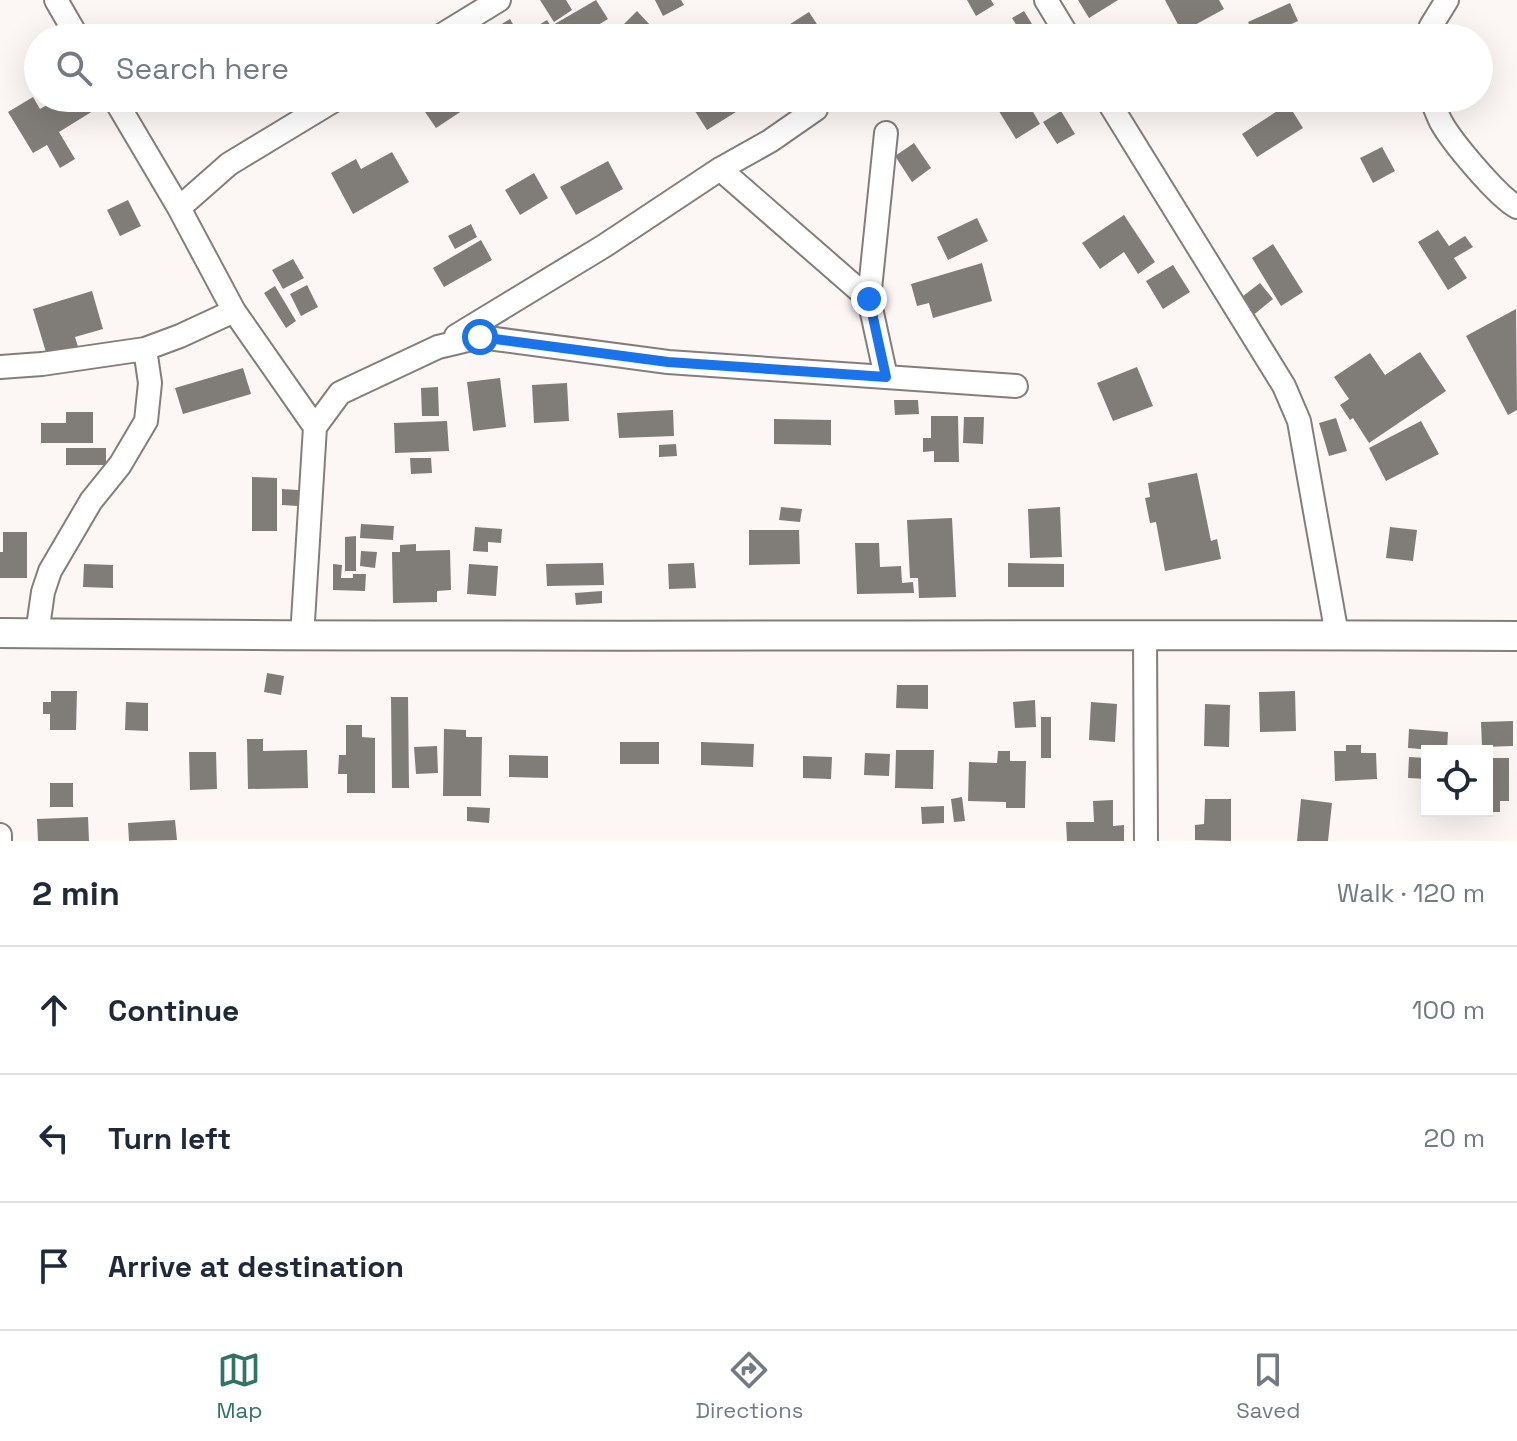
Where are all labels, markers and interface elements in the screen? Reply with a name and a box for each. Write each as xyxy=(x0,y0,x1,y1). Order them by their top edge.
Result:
search box xyxy=(24,24,1493,112)
icon: search xyxy=(52,46,96,90)
text: Search here xyxy=(116,49,289,88)
route end xyxy=(851,281,887,317)
route start xyxy=(462,319,498,355)
map controls xyxy=(1421,745,1493,817)
button: locate xyxy=(1421,745,1493,817)
text: 2 min xyxy=(32,872,120,915)
text: Walk · 120 m xyxy=(1337,876,1485,910)
icon: ahead xyxy=(32,988,76,1032)
text: Continue xyxy=(108,991,239,1030)
text: 100 m xyxy=(1412,993,1485,1027)
icon: left xyxy=(32,1116,76,1160)
text: Turn left xyxy=(108,1119,231,1158)
text: 20 m xyxy=(1424,1121,1485,1155)
icon: arrive xyxy=(32,1244,76,1288)
text: Arrive at destination xyxy=(108,1247,404,1286)
tab: Map xyxy=(217,1348,262,1424)
tab: Directions xyxy=(695,1348,803,1424)
tab: Saved xyxy=(1236,1348,1300,1424)

